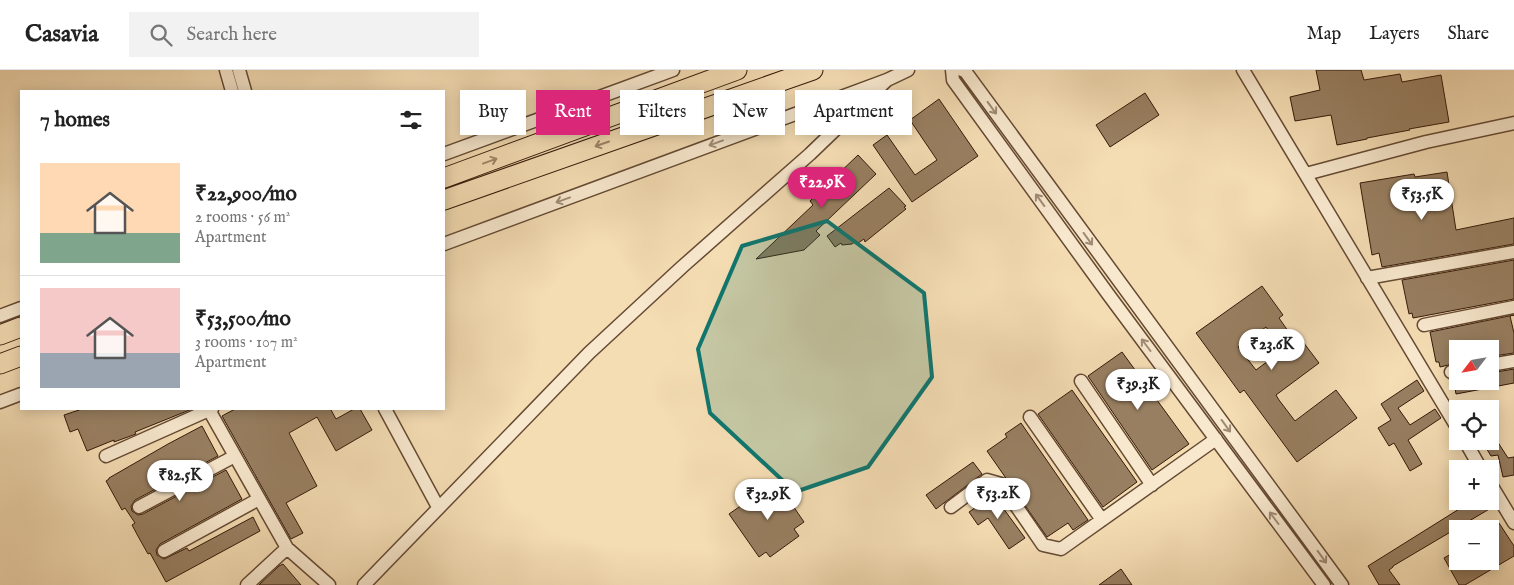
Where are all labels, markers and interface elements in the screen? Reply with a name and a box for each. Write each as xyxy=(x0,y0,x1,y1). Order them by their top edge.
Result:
search box xyxy=(129,12,479,57)
text: Casavia xyxy=(25,19,99,50)
icon: search xyxy=(147,21,175,49)
text: Search here xyxy=(187,23,277,47)
text: Map xyxy=(1307,23,1341,46)
text: Layers xyxy=(1369,23,1420,46)
text: Share xyxy=(1448,23,1489,46)
chip: Buy xyxy=(460,90,526,135)
chip: Rent xyxy=(536,90,610,135)
chip: Filters xyxy=(620,90,704,135)
chip: New xyxy=(714,90,785,135)
chip: Apartment xyxy=(795,90,912,135)
one-way arrow xyxy=(987,101,997,115)
icon: filters xyxy=(397,106,425,134)
text: 7 homes xyxy=(40,107,110,134)
one-way arrow xyxy=(709,139,724,148)
one-way arrow xyxy=(594,140,610,149)
one-way arrow xyxy=(481,156,497,165)
pin: ₹22.9K xyxy=(781,166,863,209)
text: ₹22.9K xyxy=(799,173,845,193)
pin: ₹53.5K xyxy=(1381,178,1463,221)
text: ₹22,900/mo xyxy=(195,181,297,208)
icon: home xyxy=(80,183,140,243)
text: ₹53.5K xyxy=(1401,185,1443,205)
one-way arrow xyxy=(1035,193,1045,207)
one-way arrow xyxy=(556,196,572,205)
text: 2 rooms · 56 m² xyxy=(195,208,290,228)
text: Apartment xyxy=(195,228,266,248)
one-way arrow xyxy=(1083,232,1093,246)
text: ₹53,500/mo xyxy=(195,306,291,333)
icon: home xyxy=(80,308,140,368)
pin: ₹23.6K xyxy=(1231,328,1313,371)
text: 3 rooms · 107 m² xyxy=(195,333,298,353)
text: ₹23.6K xyxy=(1250,335,1294,355)
one-way arrow xyxy=(1141,338,1151,352)
north arrow xyxy=(1449,340,1499,390)
map controls xyxy=(1449,340,1499,570)
text: Apartment xyxy=(195,353,266,373)
pin: ₹39.3K xyxy=(1097,368,1179,411)
text: ₹39.3K xyxy=(1116,375,1160,395)
button: locate xyxy=(1449,400,1499,450)
one-way arrow xyxy=(1221,419,1231,433)
pin: ₹82.5K xyxy=(139,460,221,502)
button: + xyxy=(1449,460,1499,510)
text: ₹82.5K xyxy=(158,466,202,486)
pin: ₹32.9K xyxy=(727,478,809,521)
pin: ₹53.2K xyxy=(957,478,1039,520)
text: ₹53.2K xyxy=(976,484,1020,504)
text: ₹32.9K xyxy=(746,485,790,505)
one-way arrow xyxy=(1269,511,1279,525)
button: − xyxy=(1449,520,1499,570)
one-way arrow xyxy=(1317,550,1327,564)

